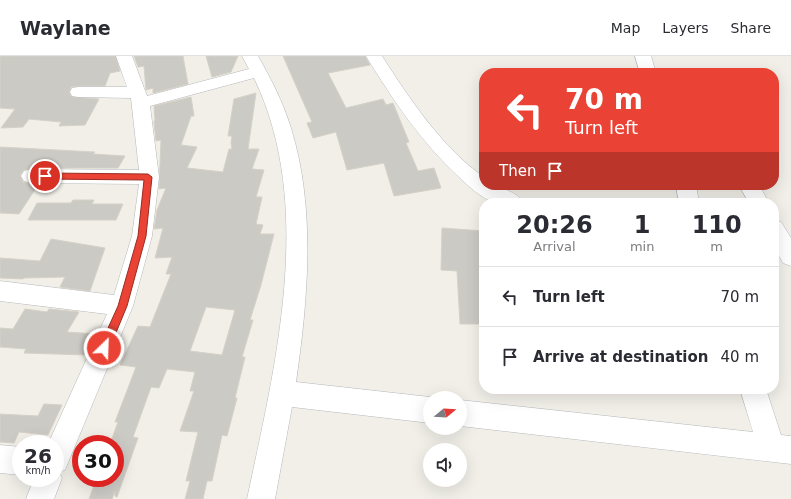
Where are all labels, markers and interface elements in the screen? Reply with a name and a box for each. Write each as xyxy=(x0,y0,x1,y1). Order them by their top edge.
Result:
text: Waylane xyxy=(20,17,111,39)
text: Map xyxy=(611,20,640,36)
text: Layers xyxy=(662,20,709,36)
text: Share xyxy=(731,20,771,36)
text: 70 m xyxy=(565,83,643,116)
icon: left xyxy=(499,84,551,136)
text: Turn left xyxy=(565,117,638,138)
pin xyxy=(28,159,62,193)
icon: arrive xyxy=(544,160,566,182)
text: Then xyxy=(499,162,536,180)
icon: arrive xyxy=(34,165,56,187)
text: 20:26 xyxy=(516,211,593,239)
text: 1 xyxy=(634,211,650,239)
text: 110 xyxy=(692,211,742,239)
text: Arrival xyxy=(533,239,576,254)
text: min xyxy=(630,239,654,254)
text: m xyxy=(710,239,723,254)
icon: left xyxy=(499,286,521,308)
text: Turn left xyxy=(533,288,605,306)
text: 70 m xyxy=(721,288,759,306)
position arrow xyxy=(83,327,125,369)
icon: arrive xyxy=(499,346,521,368)
text: Arrive at destination xyxy=(533,348,708,366)
text: 40 m xyxy=(721,348,759,366)
north arrow xyxy=(423,391,467,435)
map controls xyxy=(423,391,467,487)
speed limit sign: 30 xyxy=(72,435,124,487)
button: sound xyxy=(423,443,467,487)
text: 26 xyxy=(24,444,52,468)
text: km/h xyxy=(25,465,51,476)

